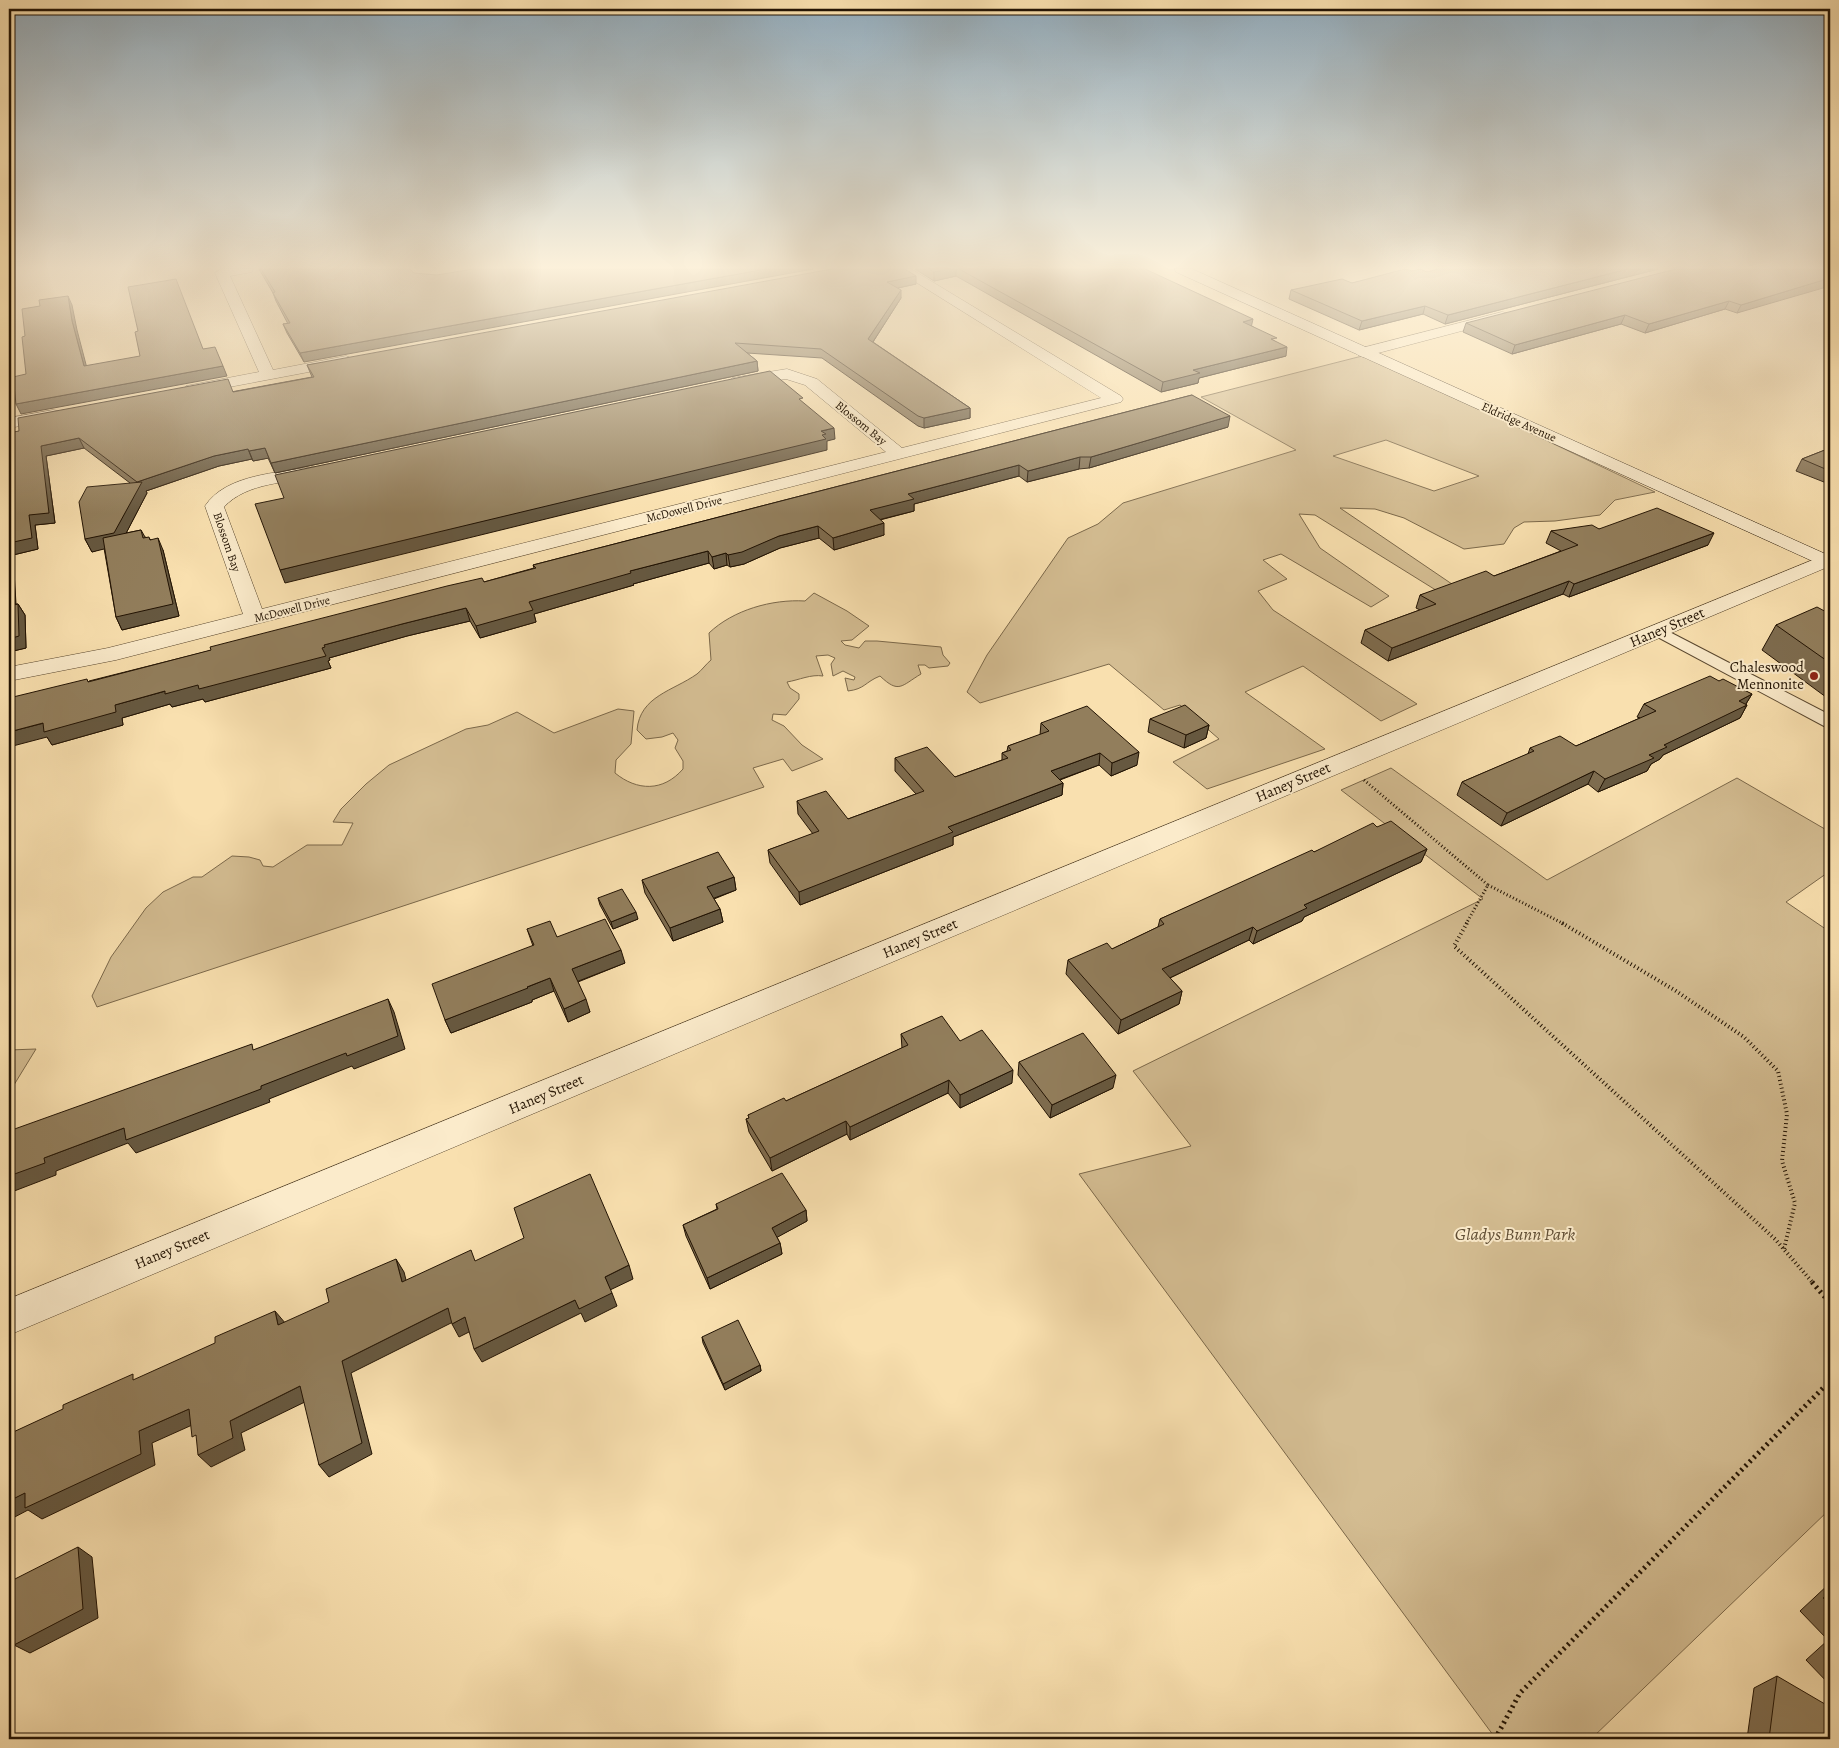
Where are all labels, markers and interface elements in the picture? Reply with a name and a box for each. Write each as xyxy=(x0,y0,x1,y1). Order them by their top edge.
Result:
street label: Blossom Bay xyxy=(832,397,891,449)
street label: Eldridge Avenue xyxy=(1479,398,1559,446)
street label: McDowell Drive xyxy=(644,492,724,526)
street label: Blossom Bay xyxy=(209,510,245,574)
street label: McDowell Drive xyxy=(252,592,332,626)
street label: Haney Street xyxy=(1627,602,1708,652)
place label: Chaleswood Mennonite xyxy=(1730,657,1805,694)
marker: Chaleswood Mennonite xyxy=(1808,670,1820,682)
street label: Haney Street xyxy=(1253,757,1334,807)
street label: Haney Street xyxy=(880,913,961,963)
street label: Haney Street xyxy=(506,1069,587,1119)
park label: Gladys Bunn Park xyxy=(1455,1222,1575,1246)
street label: Haney Street xyxy=(132,1224,213,1274)

